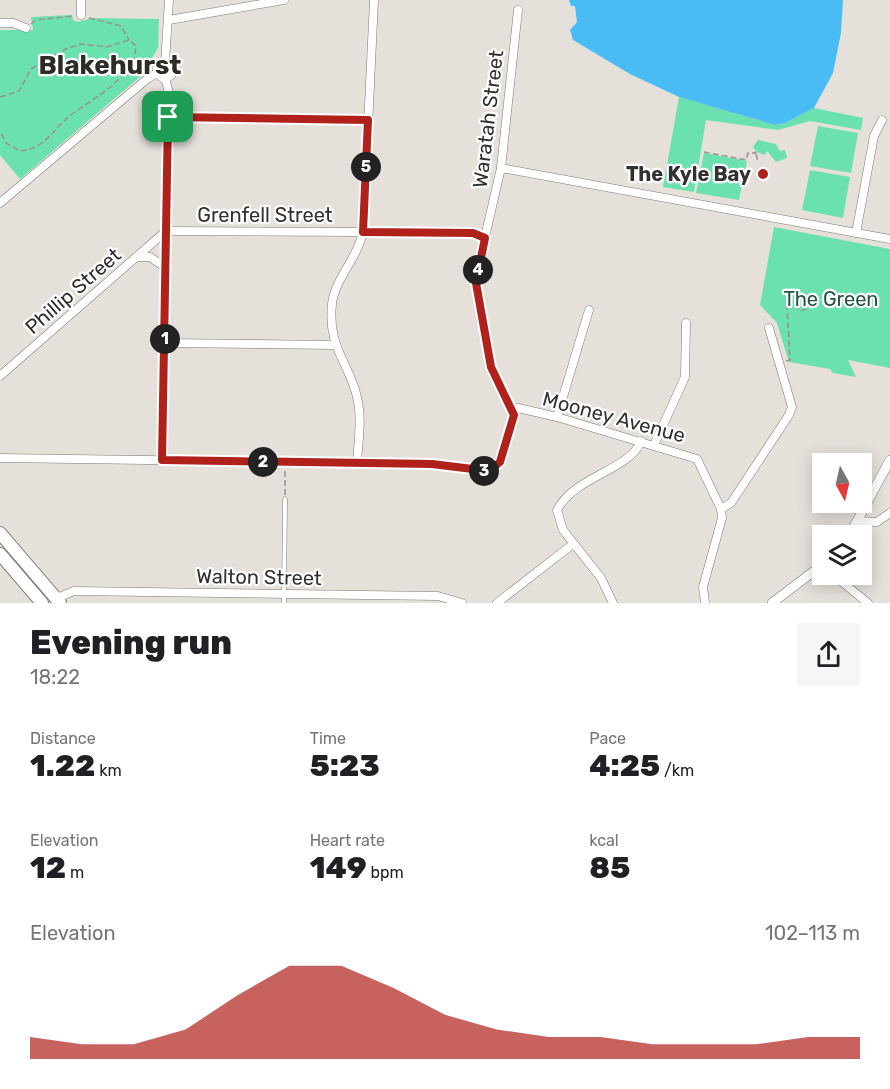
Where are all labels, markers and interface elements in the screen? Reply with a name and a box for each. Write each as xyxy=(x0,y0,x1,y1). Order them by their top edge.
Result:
street label: Waratah Street xyxy=(468,49,508,189)
district label: Blakehurst xyxy=(39,50,181,81)
pin xyxy=(142,91,193,142)
icon: arrive xyxy=(151,100,184,133)
pin: 5 xyxy=(351,152,381,182)
text: 5 xyxy=(361,157,371,176)
place label: The Kyle Bay xyxy=(626,162,751,186)
marker: The Kyle Bay xyxy=(756,167,770,181)
street label: Grenfell Street xyxy=(197,203,333,227)
street label: Phillip Street xyxy=(20,243,126,339)
pin: 4 xyxy=(463,255,493,285)
text: 4 xyxy=(473,260,483,279)
park label: The Green xyxy=(783,287,879,311)
pin: 1 xyxy=(150,324,180,354)
text: 1 xyxy=(161,329,169,348)
street label: Mooney Avenue xyxy=(540,386,688,448)
pin: 2 xyxy=(248,447,278,477)
text: 2 xyxy=(258,452,268,471)
north arrow xyxy=(812,453,872,513)
map controls xyxy=(812,453,872,585)
pin: 3 xyxy=(469,456,499,486)
text: 3 xyxy=(479,461,489,480)
button: layers xyxy=(812,525,872,585)
street label: Walton Street xyxy=(196,564,322,590)
text: Evening run xyxy=(30,623,232,662)
button: share xyxy=(797,623,860,686)
text: 18:22 xyxy=(30,665,80,689)
text: Distance xyxy=(30,729,96,748)
text: Time xyxy=(310,729,346,748)
text: Pace xyxy=(589,729,626,748)
text: 1.22 xyxy=(30,748,95,784)
text: 5:23 xyxy=(310,748,380,784)
text: 4:25 xyxy=(589,748,660,784)
text: km xyxy=(95,761,122,780)
text: /km xyxy=(660,761,694,780)
text: Elevation xyxy=(30,831,99,850)
text: Heart rate xyxy=(310,831,385,850)
text: kcal xyxy=(589,831,619,850)
text: 12 xyxy=(30,850,66,886)
text: 149 xyxy=(310,850,367,886)
text: 85 xyxy=(589,850,630,886)
text: m xyxy=(66,863,84,882)
text: bpm xyxy=(367,863,404,882)
text: Elevation xyxy=(30,921,116,945)
text: 102–113 m xyxy=(765,921,860,945)

